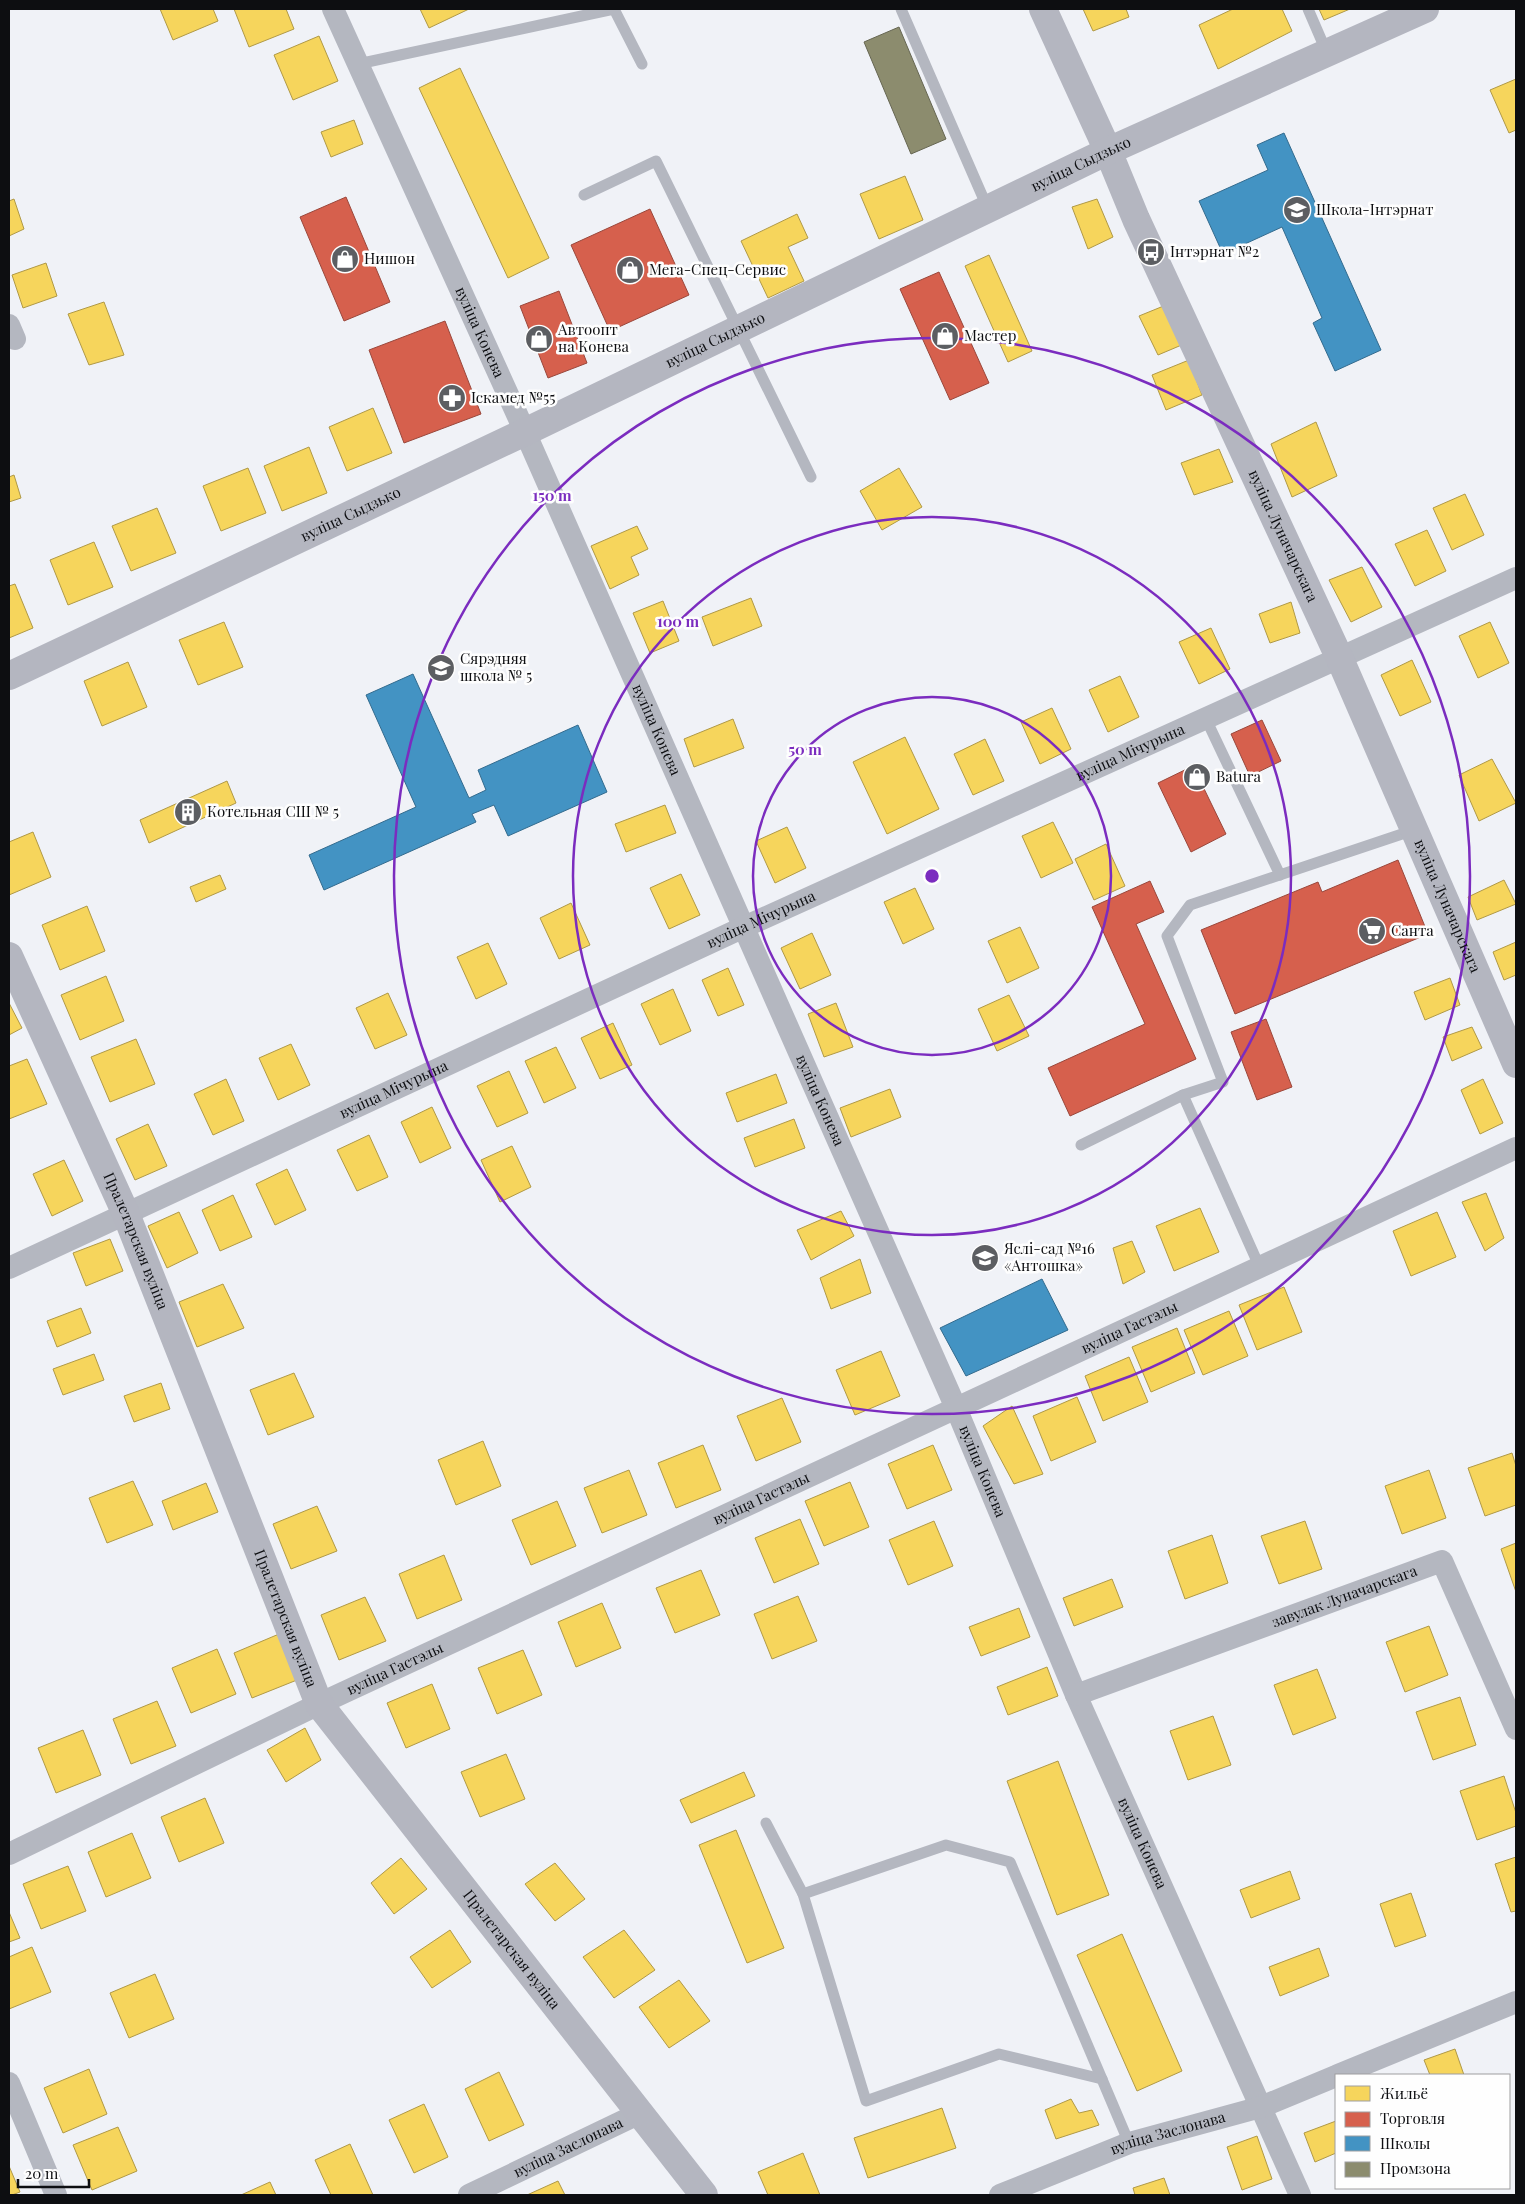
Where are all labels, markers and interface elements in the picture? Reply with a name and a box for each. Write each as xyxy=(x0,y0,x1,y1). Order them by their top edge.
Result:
street label: вуліца Сыдзько xyxy=(1027,131,1134,196)
school or university icon: Школа-Інтэрнат xyxy=(1282,195,1312,225)
place label: Школа-Інтэрнат xyxy=(1316,199,1434,219)
bus stop icon: Інтэрнат №2 xyxy=(1136,237,1166,267)
place label: Інтэрнат №2 xyxy=(1170,241,1259,261)
shop icon: Нишон xyxy=(330,244,360,274)
place label: Нишон xyxy=(364,248,415,268)
shop icon: Мега-Спец-Сервис xyxy=(615,255,645,285)
place label: Мега-Спец-Сервис xyxy=(649,259,786,279)
street label: вуліца Конева xyxy=(451,283,510,381)
street label: вуліца Сыдзько xyxy=(662,307,768,372)
place label: Автоопт на Конева xyxy=(557,319,629,356)
shop icon: Мастер xyxy=(930,321,960,351)
shop icon: Автоопт на Конева xyxy=(524,324,554,354)
place label: Мастер xyxy=(964,325,1017,345)
pharmacy icon: Іскамед №55 xyxy=(437,383,467,413)
place label: Іскамед №55 xyxy=(471,387,555,407)
street label: вуліца Луначарскага xyxy=(1245,466,1323,605)
street label: вуліца Сыдзько xyxy=(297,481,404,546)
text: 150 m xyxy=(532,485,572,505)
text: 100 m xyxy=(657,611,700,631)
place label: Сярэдняя школа № 5 xyxy=(460,648,532,685)
school or university icon: Сярэдняя школа № 5 xyxy=(426,653,456,683)
street label: вуліца Конева xyxy=(628,680,687,779)
street label: вуліца Мічурына xyxy=(1072,718,1188,785)
text: 50 m xyxy=(788,739,822,759)
shop icon: Batura xyxy=(1182,762,1212,792)
place label: Batura xyxy=(1216,766,1262,786)
building icon: Котельная СШ № 5 xyxy=(173,797,203,827)
place label: Котельная СШ № 5 xyxy=(207,801,339,821)
street label: вуліца Луначарскага xyxy=(1410,836,1486,976)
centre of rings xyxy=(923,867,941,885)
street label: вуліца Мічурына xyxy=(703,885,819,952)
supermarket icon: Санта xyxy=(1357,916,1387,946)
place label: Санта xyxy=(1391,920,1434,940)
street label: вуліца Конева xyxy=(792,1051,850,1149)
street label: вуліца Мічурына xyxy=(336,1055,451,1122)
street label: Пралетарская вуліца xyxy=(99,1169,174,1313)
place label: Яслі-сад №16 «Антошка» xyxy=(1003,1238,1095,1275)
school or university icon: Яслі-сад №16 «Антошка» xyxy=(970,1243,1000,1273)
street label: вуліца Гастэлы xyxy=(1078,1296,1181,1358)
street label: вуліца Конева xyxy=(955,1422,1012,1520)
street label: вуліца Гастэлы xyxy=(709,1467,812,1529)
street label: Пралетарская вуліца xyxy=(250,1546,323,1691)
street label: завулак Луначарскага xyxy=(1269,1560,1420,1631)
street label: вуліца Гастэлы xyxy=(343,1637,446,1699)
street label: вуліца Конева xyxy=(1114,1794,1173,1892)
street label: Пралетарская вуліца xyxy=(459,1885,566,2013)
legend xyxy=(1335,2074,1510,2189)
text: Жильё xyxy=(1380,2083,1428,2103)
street label: вуліца Заслонава xyxy=(1107,2106,1228,2159)
text: Торговля xyxy=(1380,2108,1445,2128)
street label: вуліца Заслонава xyxy=(510,2112,626,2181)
text: Школы xyxy=(1380,2133,1430,2153)
scale bar xyxy=(18,2156,89,2188)
text: Промзона xyxy=(1380,2158,1451,2178)
text: 20 m xyxy=(25,2163,59,2183)

